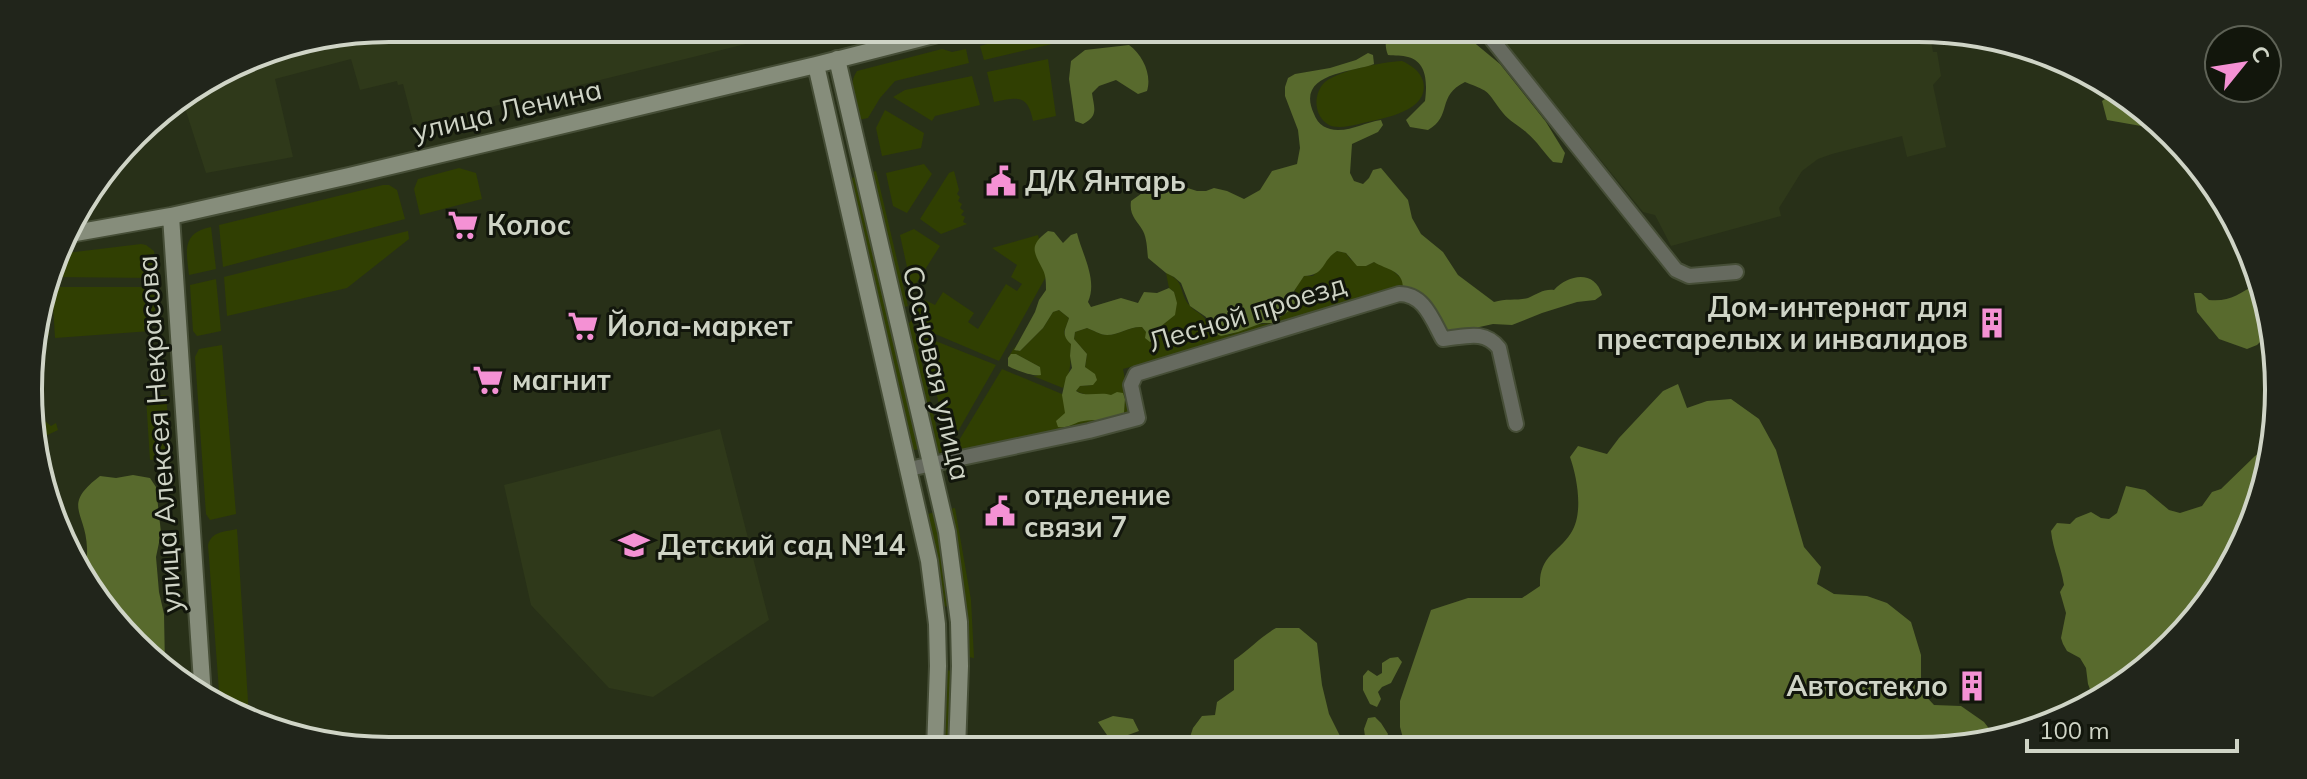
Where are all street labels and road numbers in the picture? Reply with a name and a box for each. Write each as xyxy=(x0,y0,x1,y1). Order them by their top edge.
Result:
street label: улица Ленина xyxy=(409,71,605,148)
street label: улица Алексея Некрасова xyxy=(129,254,188,614)
street label: Сосновая улица xyxy=(896,262,979,484)
street label: Лесной проезд xyxy=(1144,266,1350,359)

